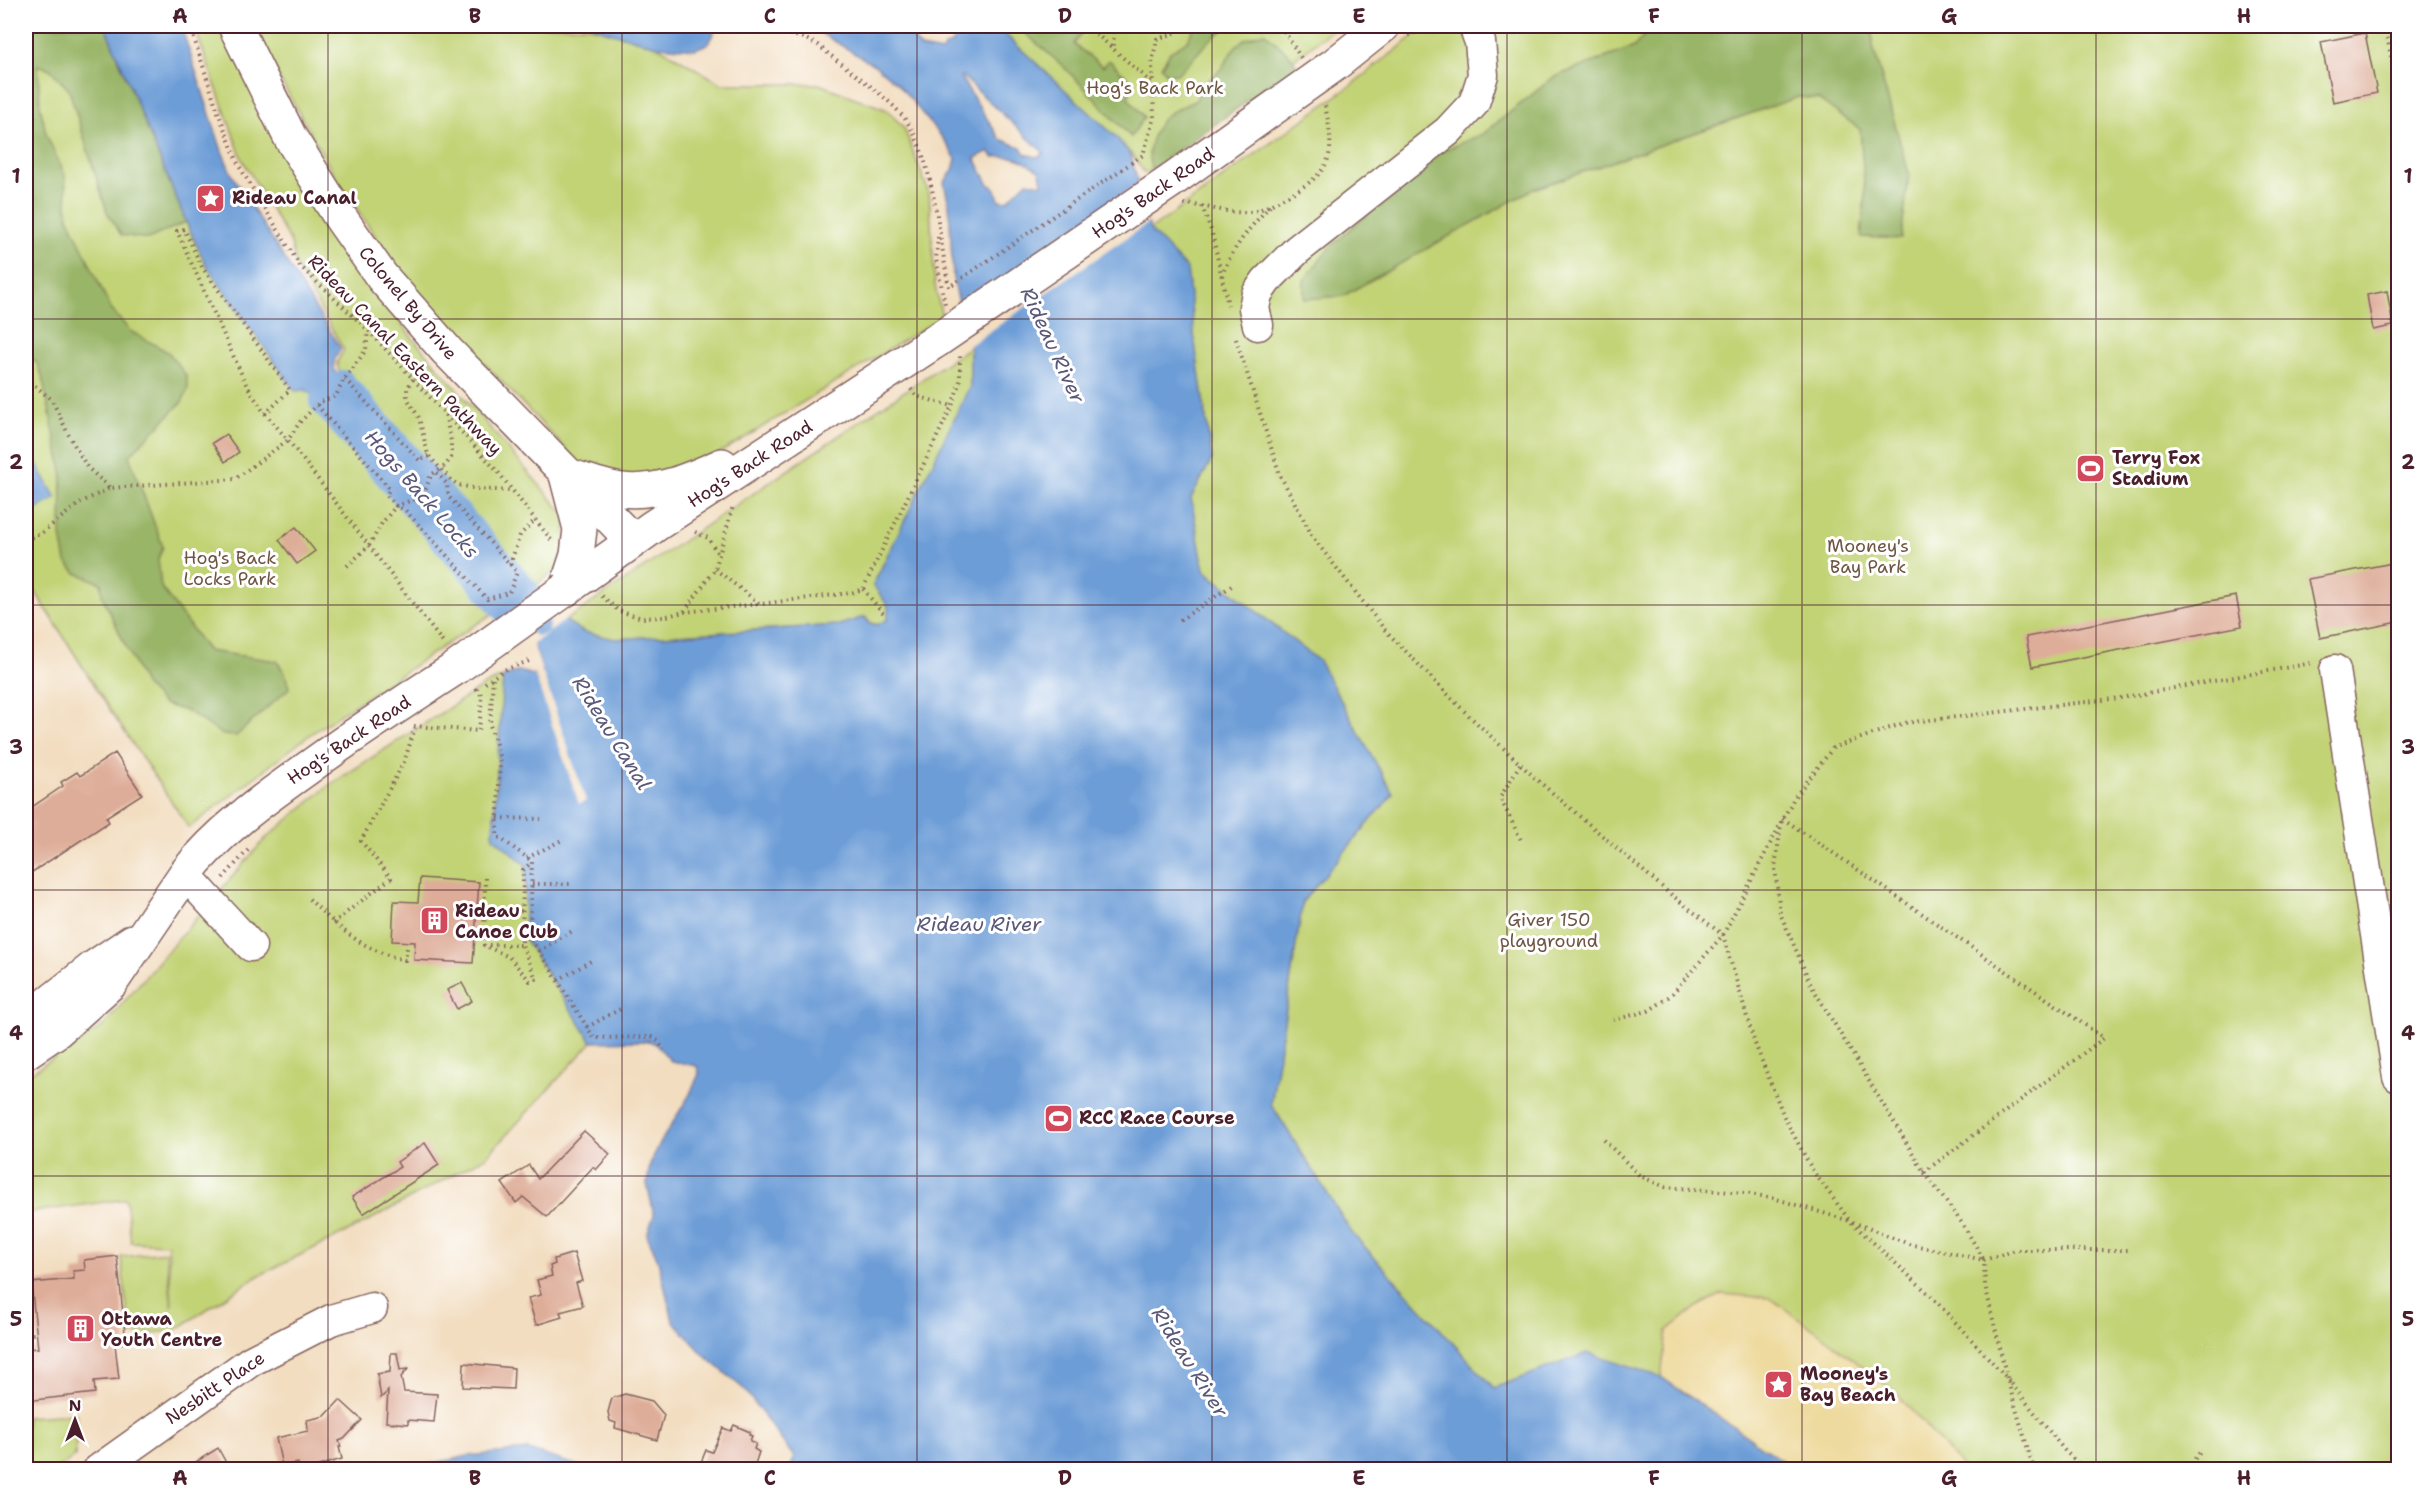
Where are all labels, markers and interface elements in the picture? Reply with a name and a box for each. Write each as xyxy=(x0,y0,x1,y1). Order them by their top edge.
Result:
text: A xyxy=(172,3,188,29)
text: B xyxy=(469,3,481,29)
text: C xyxy=(764,3,776,29)
text: D xyxy=(1058,3,1072,29)
text: E xyxy=(1352,3,1366,29)
text: F xyxy=(1648,3,1660,29)
text: G xyxy=(1941,3,1957,29)
text: H xyxy=(2237,3,2251,29)
park label: Hog's Back Park xyxy=(1086,76,1224,100)
street label: Hog's Back Road xyxy=(1087,142,1219,244)
text: 1 xyxy=(11,163,21,189)
text: 1 xyxy=(2403,163,2413,189)
place icon: Rideau Canal xyxy=(195,182,227,214)
place label: Rideau Canal xyxy=(232,186,357,210)
street label: Colonel By Drive xyxy=(353,241,463,365)
street label: Rideau Canal Eastern Pathway xyxy=(303,250,507,460)
water label: Rideau River xyxy=(1015,283,1091,408)
street label: Hog's Back Road xyxy=(683,415,817,513)
water label: Hogs Back Locks xyxy=(359,424,485,564)
place label: Terry Fox Stadium xyxy=(2112,446,2200,491)
text: 2 xyxy=(9,449,23,475)
text: 2 xyxy=(2401,449,2415,475)
sports icon: Terry Fox Stadium xyxy=(2075,452,2107,484)
park label: Mooney's Bay Park xyxy=(1827,534,1909,579)
park label: Hog's Back Locks Park xyxy=(184,546,276,591)
water label: Rideau Canal xyxy=(567,671,657,795)
street label: Hog's Back Road xyxy=(282,690,416,790)
text: 3 xyxy=(9,734,23,760)
text: 3 xyxy=(2401,734,2415,760)
place label: Rideau Canoe Club xyxy=(455,899,558,944)
building icon: Rideau Canoe Club xyxy=(418,905,450,937)
park label: Giver 150 playground xyxy=(1500,908,1598,953)
water label: Rideau River xyxy=(916,911,1042,937)
text: 4 xyxy=(9,1020,23,1046)
text: 4 xyxy=(2401,1020,2415,1046)
sports icon: RCC Race Course xyxy=(1042,1102,1074,1134)
place label: RCC Race Course xyxy=(1079,1106,1235,1130)
water label: Rideau River xyxy=(1146,1302,1234,1422)
text: 5 xyxy=(10,1306,22,1332)
text: 5 xyxy=(2402,1306,2414,1332)
place label: Ottawa Youth Centre xyxy=(101,1307,223,1352)
building icon: Ottawa Youth Centre xyxy=(64,1313,96,1345)
street label: Nesbitt Place xyxy=(161,1346,269,1430)
place label: Mooney's Bay Beach xyxy=(1800,1362,1896,1407)
place icon: Mooney's Bay Beach xyxy=(1763,1368,1795,1400)
north arrow xyxy=(45,1390,105,1450)
text: N xyxy=(69,1395,81,1416)
text: A xyxy=(172,1465,188,1491)
text: B xyxy=(469,1465,481,1491)
text: C xyxy=(764,1465,776,1491)
text: D xyxy=(1058,1465,1072,1491)
text: E xyxy=(1352,1465,1366,1491)
text: F xyxy=(1648,1465,1660,1491)
text: G xyxy=(1941,1465,1957,1491)
text: H xyxy=(2237,1465,2251,1491)

